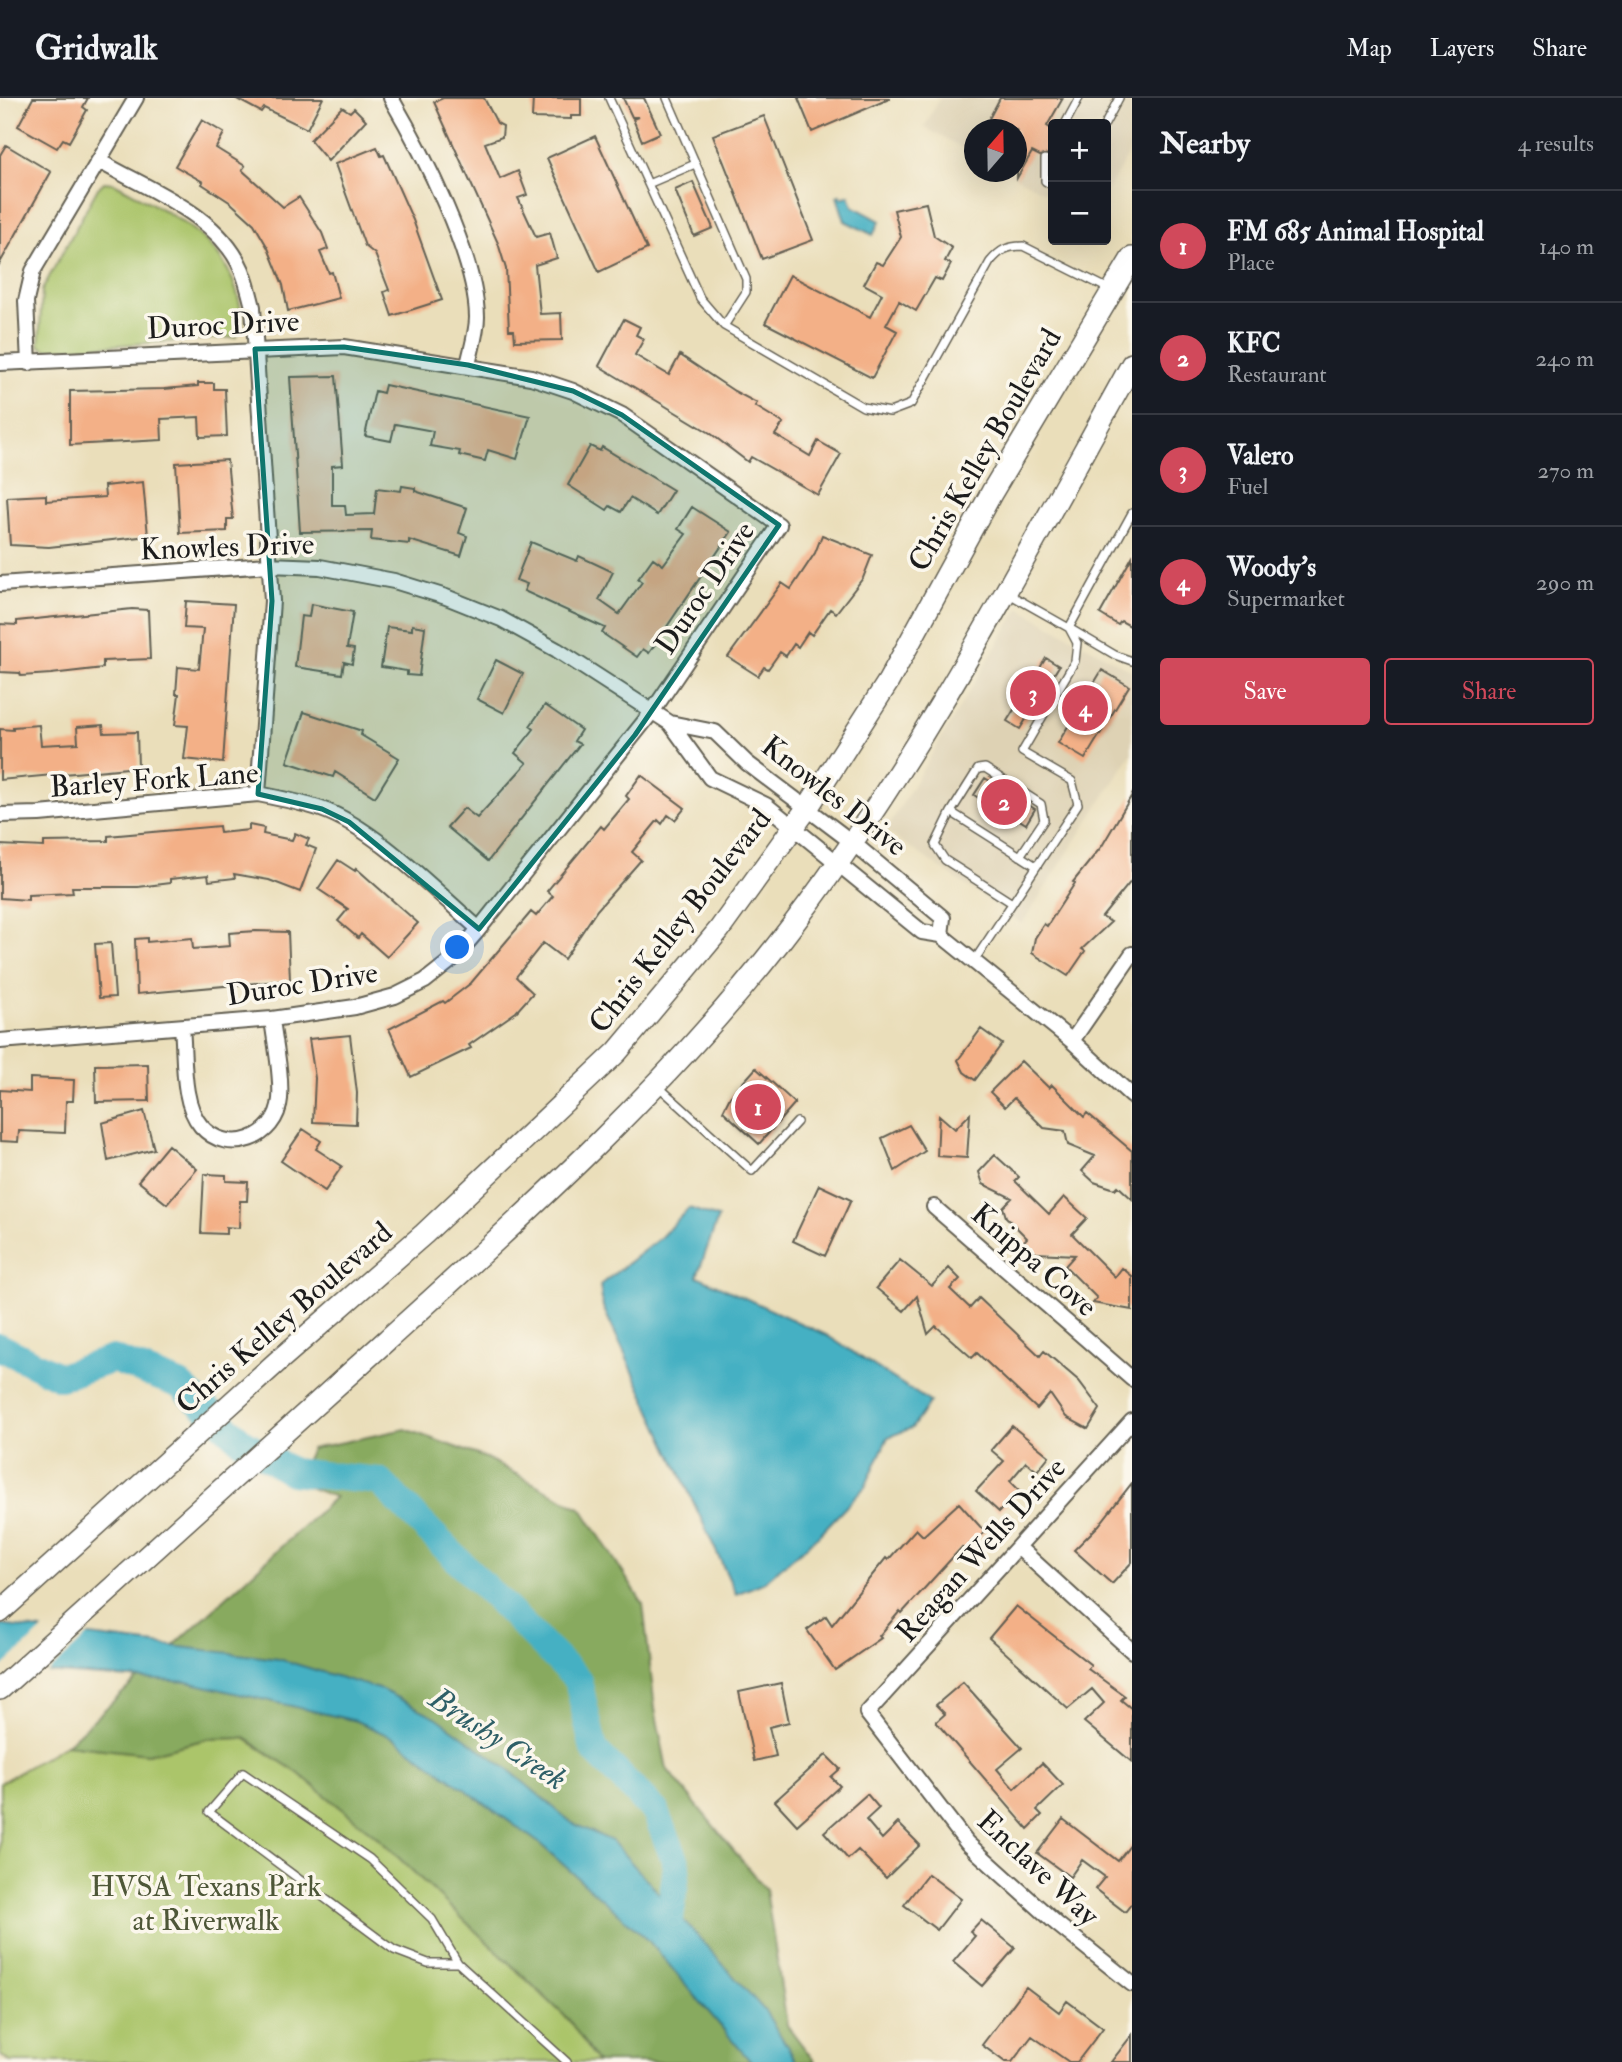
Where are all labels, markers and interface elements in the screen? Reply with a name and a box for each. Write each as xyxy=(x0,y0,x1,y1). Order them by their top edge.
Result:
text: Gridwalk xyxy=(35,28,158,69)
text: Map xyxy=(1347,33,1392,64)
text: Layers xyxy=(1430,33,1494,64)
text: Share xyxy=(1532,33,1587,64)
north arrow xyxy=(964,119,1027,182)
map controls xyxy=(1048,119,1111,245)
button: + xyxy=(1048,119,1111,182)
text: Nearby xyxy=(1160,125,1250,162)
text: 4 results xyxy=(1518,129,1594,158)
button: − xyxy=(1048,182,1111,245)
text: FM 685 Animal Hospital xyxy=(1227,216,1484,248)
text: 1 xyxy=(1179,232,1187,261)
text: 140 m xyxy=(1539,232,1594,261)
text: Place xyxy=(1227,248,1275,277)
street label: Duroc Drive xyxy=(146,303,300,347)
street label: Chris Kelley Boulevard xyxy=(900,322,1070,578)
text: KFC xyxy=(1227,328,1281,360)
text: 2 xyxy=(1177,344,1189,373)
text: 240 m xyxy=(1535,344,1594,373)
text: Restaurant xyxy=(1227,360,1327,389)
text: Valero xyxy=(1227,440,1293,472)
text: 3 xyxy=(1179,456,1187,485)
text: 270 m xyxy=(1537,456,1594,485)
text: Fuel xyxy=(1227,472,1268,501)
street label: Duroc Drive xyxy=(647,514,763,662)
street label: Knowles Drive xyxy=(139,525,315,569)
text: Woody's xyxy=(1227,552,1316,584)
text: 4 xyxy=(1177,568,1189,597)
text: 290 m xyxy=(1536,568,1594,597)
text: Supermarket xyxy=(1227,584,1345,613)
button: Save xyxy=(1160,658,1370,725)
button: Share xyxy=(1384,658,1594,725)
pin: 3 xyxy=(1010,667,1056,719)
pin: 4 xyxy=(1062,682,1108,734)
street label: Knowles Drive xyxy=(754,728,914,864)
street label: Barley Fork Lane xyxy=(48,754,260,806)
pin: 2 xyxy=(981,776,1027,828)
street label: Chris Kelley Boulevard xyxy=(581,801,779,1041)
your location xyxy=(440,930,474,964)
street label: Duroc Drive xyxy=(224,954,380,1014)
pin: 1 xyxy=(735,1081,781,1133)
street label: Knippa Cove xyxy=(963,1195,1105,1325)
street label: Chris Kelley Boulevard xyxy=(168,1214,400,1422)
street label: Reagan Wells Drive xyxy=(888,1450,1074,1650)
water label: Brushy Creek xyxy=(420,1677,574,1799)
street label: Enclave Way xyxy=(969,1802,1107,1934)
park label: HVSA Texans Park at Riverwalk xyxy=(90,1868,322,1939)

